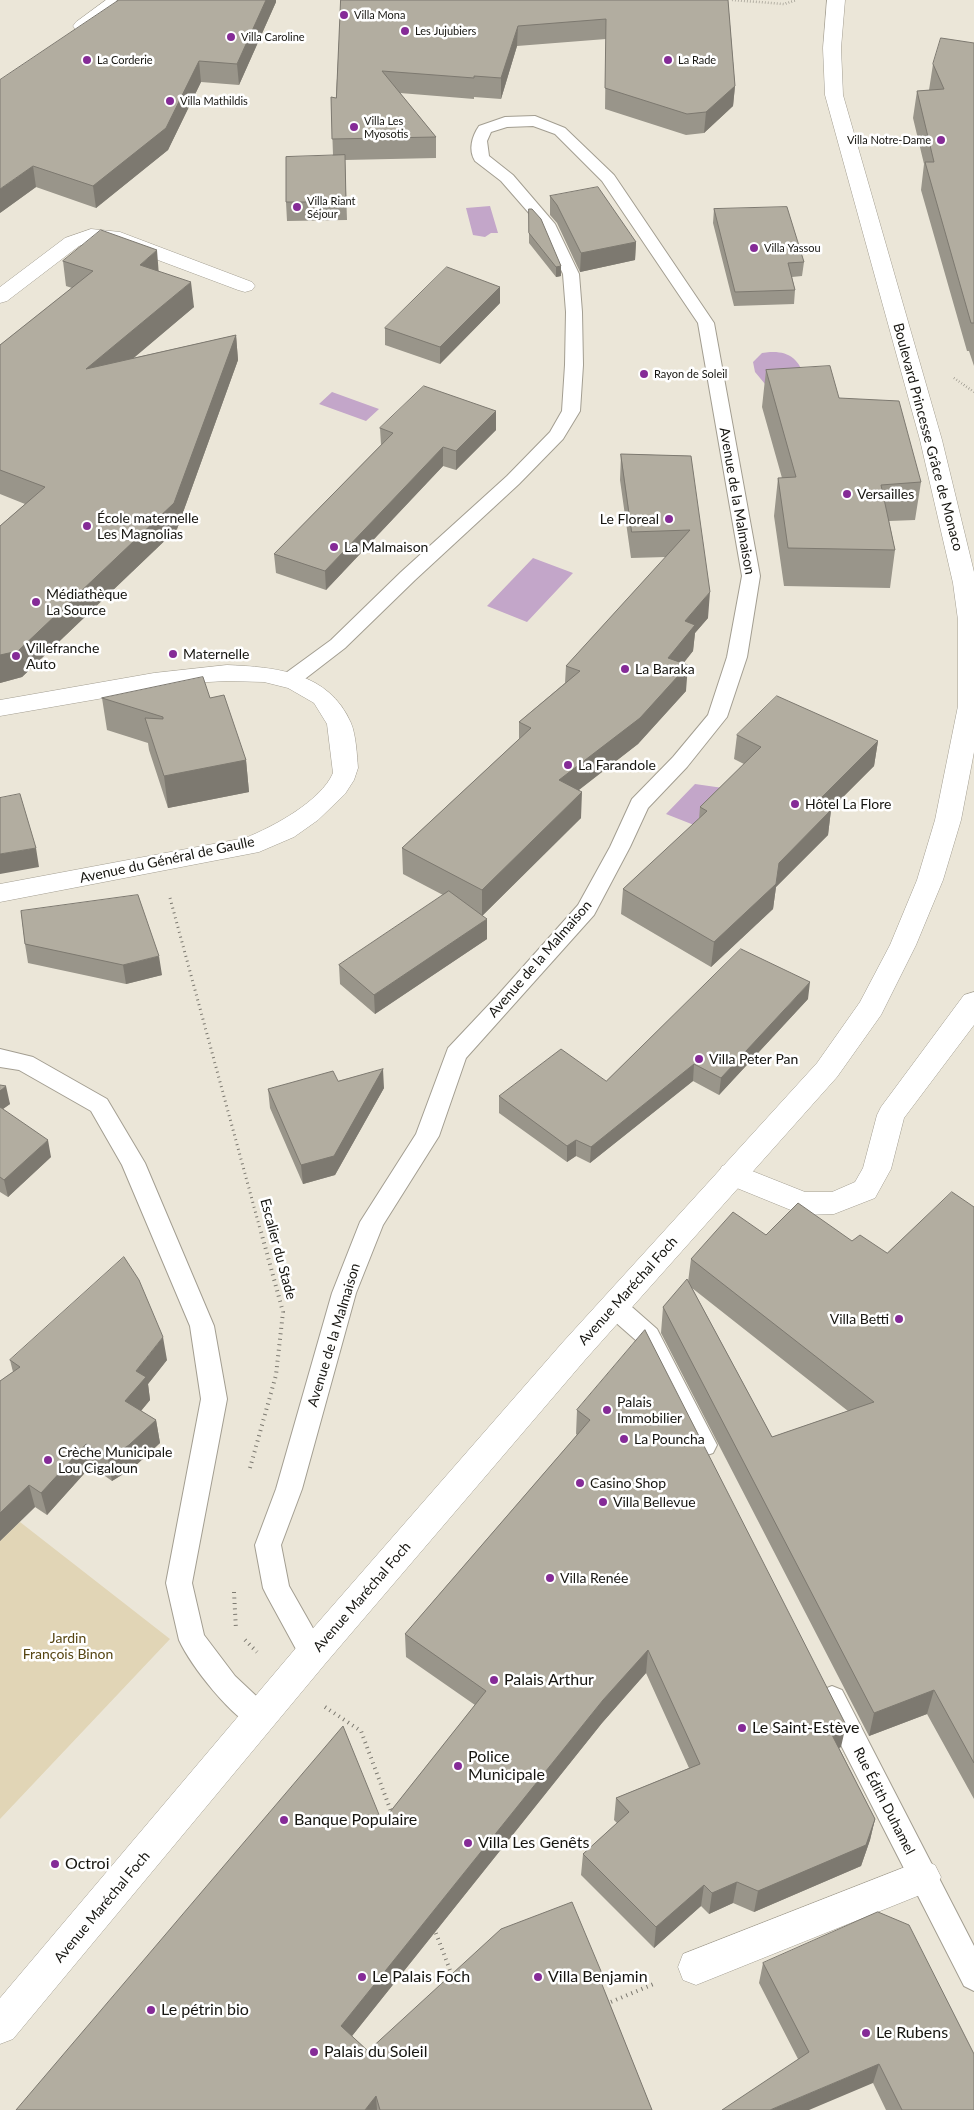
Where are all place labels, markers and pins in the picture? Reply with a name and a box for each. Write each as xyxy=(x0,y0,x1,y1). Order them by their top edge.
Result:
place label: Villa Mona xyxy=(354,8,405,22)
marker: Villa Mona xyxy=(338,9,350,21)
place label: Les Jujubiers xyxy=(415,24,476,38)
marker: Les Jujubiers xyxy=(399,25,411,37)
place label: Villa Caroline xyxy=(241,30,305,44)
marker: Villa Caroline xyxy=(225,31,237,43)
place label: La Corderie xyxy=(97,53,153,67)
place label: La Rade xyxy=(678,53,716,67)
marker: La Corderie xyxy=(81,54,93,66)
marker: La Rade xyxy=(662,54,674,66)
place label: Villa Mathildis xyxy=(180,94,248,108)
marker: Villa Mathildis xyxy=(164,95,176,107)
place label: Villa Les Myosotis xyxy=(364,114,408,140)
marker: Villa Les Myosotis xyxy=(348,121,360,133)
place label: Villa Notre-Dame xyxy=(847,133,931,147)
marker: Villa Notre-Dame xyxy=(935,134,947,146)
place label: Villa Riant Séjour xyxy=(307,194,355,220)
marker: Villa Riant Séjour xyxy=(291,201,303,213)
place label: Villa Yassou xyxy=(764,241,821,255)
marker: Villa Yassou xyxy=(748,242,760,254)
place label: Rayon de Soleil xyxy=(654,367,727,381)
marker: Rayon de Soleil xyxy=(638,368,650,380)
place label: Versailles xyxy=(857,486,914,502)
marker: Versailles xyxy=(841,488,853,500)
place label: École maternelle Les Magnolias xyxy=(97,510,199,542)
place label: Le Floreal xyxy=(600,511,659,527)
marker: Le Floreal xyxy=(663,513,675,525)
marker: École maternelle Les Magnolias xyxy=(81,520,93,532)
place label: La Malmaison xyxy=(344,539,428,555)
marker: La Malmaison xyxy=(328,541,340,553)
place label: Médiathèque La Source xyxy=(46,586,128,618)
marker: Médiathèque La Source xyxy=(30,596,42,608)
place label: Villefranche Auto xyxy=(26,640,99,672)
place label: Maternelle xyxy=(183,646,249,662)
marker: Maternelle xyxy=(167,648,179,660)
marker: Villefranche Auto xyxy=(10,650,22,662)
place label: La Baraka xyxy=(635,661,695,677)
marker: La Baraka xyxy=(619,663,631,675)
place label: La Farandole xyxy=(578,757,656,773)
marker: La Farandole xyxy=(562,759,574,771)
place label: Hôtel La Flore xyxy=(805,796,892,812)
marker: Hôtel La Flore xyxy=(789,798,801,810)
place label: Villa Peter Pan xyxy=(709,1051,798,1067)
marker: Villa Peter Pan xyxy=(693,1053,705,1065)
place label: Villa Betti xyxy=(830,1311,889,1327)
marker: Villa Betti xyxy=(893,1313,905,1325)
place label: Palais Immobilier xyxy=(617,1394,682,1426)
marker: Palais Immobilier xyxy=(601,1404,613,1416)
place label: La Pouncha xyxy=(634,1431,705,1447)
marker: La Pouncha xyxy=(618,1433,630,1445)
place label: Crèche Municipale Lou Cigaloun xyxy=(58,1444,172,1476)
marker: Crèche Municipale Lou Cigaloun xyxy=(42,1454,54,1466)
place label: Casino Shop xyxy=(590,1475,666,1491)
marker: Casino Shop xyxy=(574,1477,586,1489)
place label: Villa Bellevue xyxy=(613,1494,696,1510)
marker: Villa Bellevue xyxy=(597,1496,609,1508)
place label: Villa Renée xyxy=(560,1570,628,1586)
marker: Villa Renée xyxy=(544,1572,556,1584)
place label: Palais Arthur xyxy=(504,1670,594,1690)
marker: Palais Arthur xyxy=(488,1674,500,1686)
place label: Le Saint-Estève xyxy=(752,1718,860,1738)
marker: Le Saint-Estève xyxy=(736,1722,748,1734)
place label: Police Municipale xyxy=(468,1747,545,1785)
marker: Police Municipale xyxy=(452,1760,464,1772)
place label: Banque Populaire xyxy=(294,1810,417,1830)
marker: Banque Populaire xyxy=(278,1814,290,1826)
place label: Villa Les Genêts xyxy=(478,1833,589,1853)
marker: Villa Les Genêts xyxy=(462,1837,474,1849)
place label: Octroi xyxy=(65,1854,109,1874)
marker: Octroi xyxy=(49,1858,61,1870)
place label: Le Palais Foch xyxy=(372,1967,470,1987)
place label: Villa Benjamin xyxy=(548,1967,648,1987)
marker: Le Palais Foch xyxy=(356,1971,368,1983)
marker: Villa Benjamin xyxy=(532,1971,544,1983)
place label: Le pétrin bio xyxy=(161,2000,249,2020)
marker: Le pétrin bio xyxy=(145,2004,157,2016)
place label: Le Rubens xyxy=(876,2023,948,2043)
marker: Le Rubens xyxy=(860,2027,872,2039)
place label: Palais du Soleil xyxy=(324,2042,427,2062)
marker: Palais du Soleil xyxy=(308,2046,320,2058)

